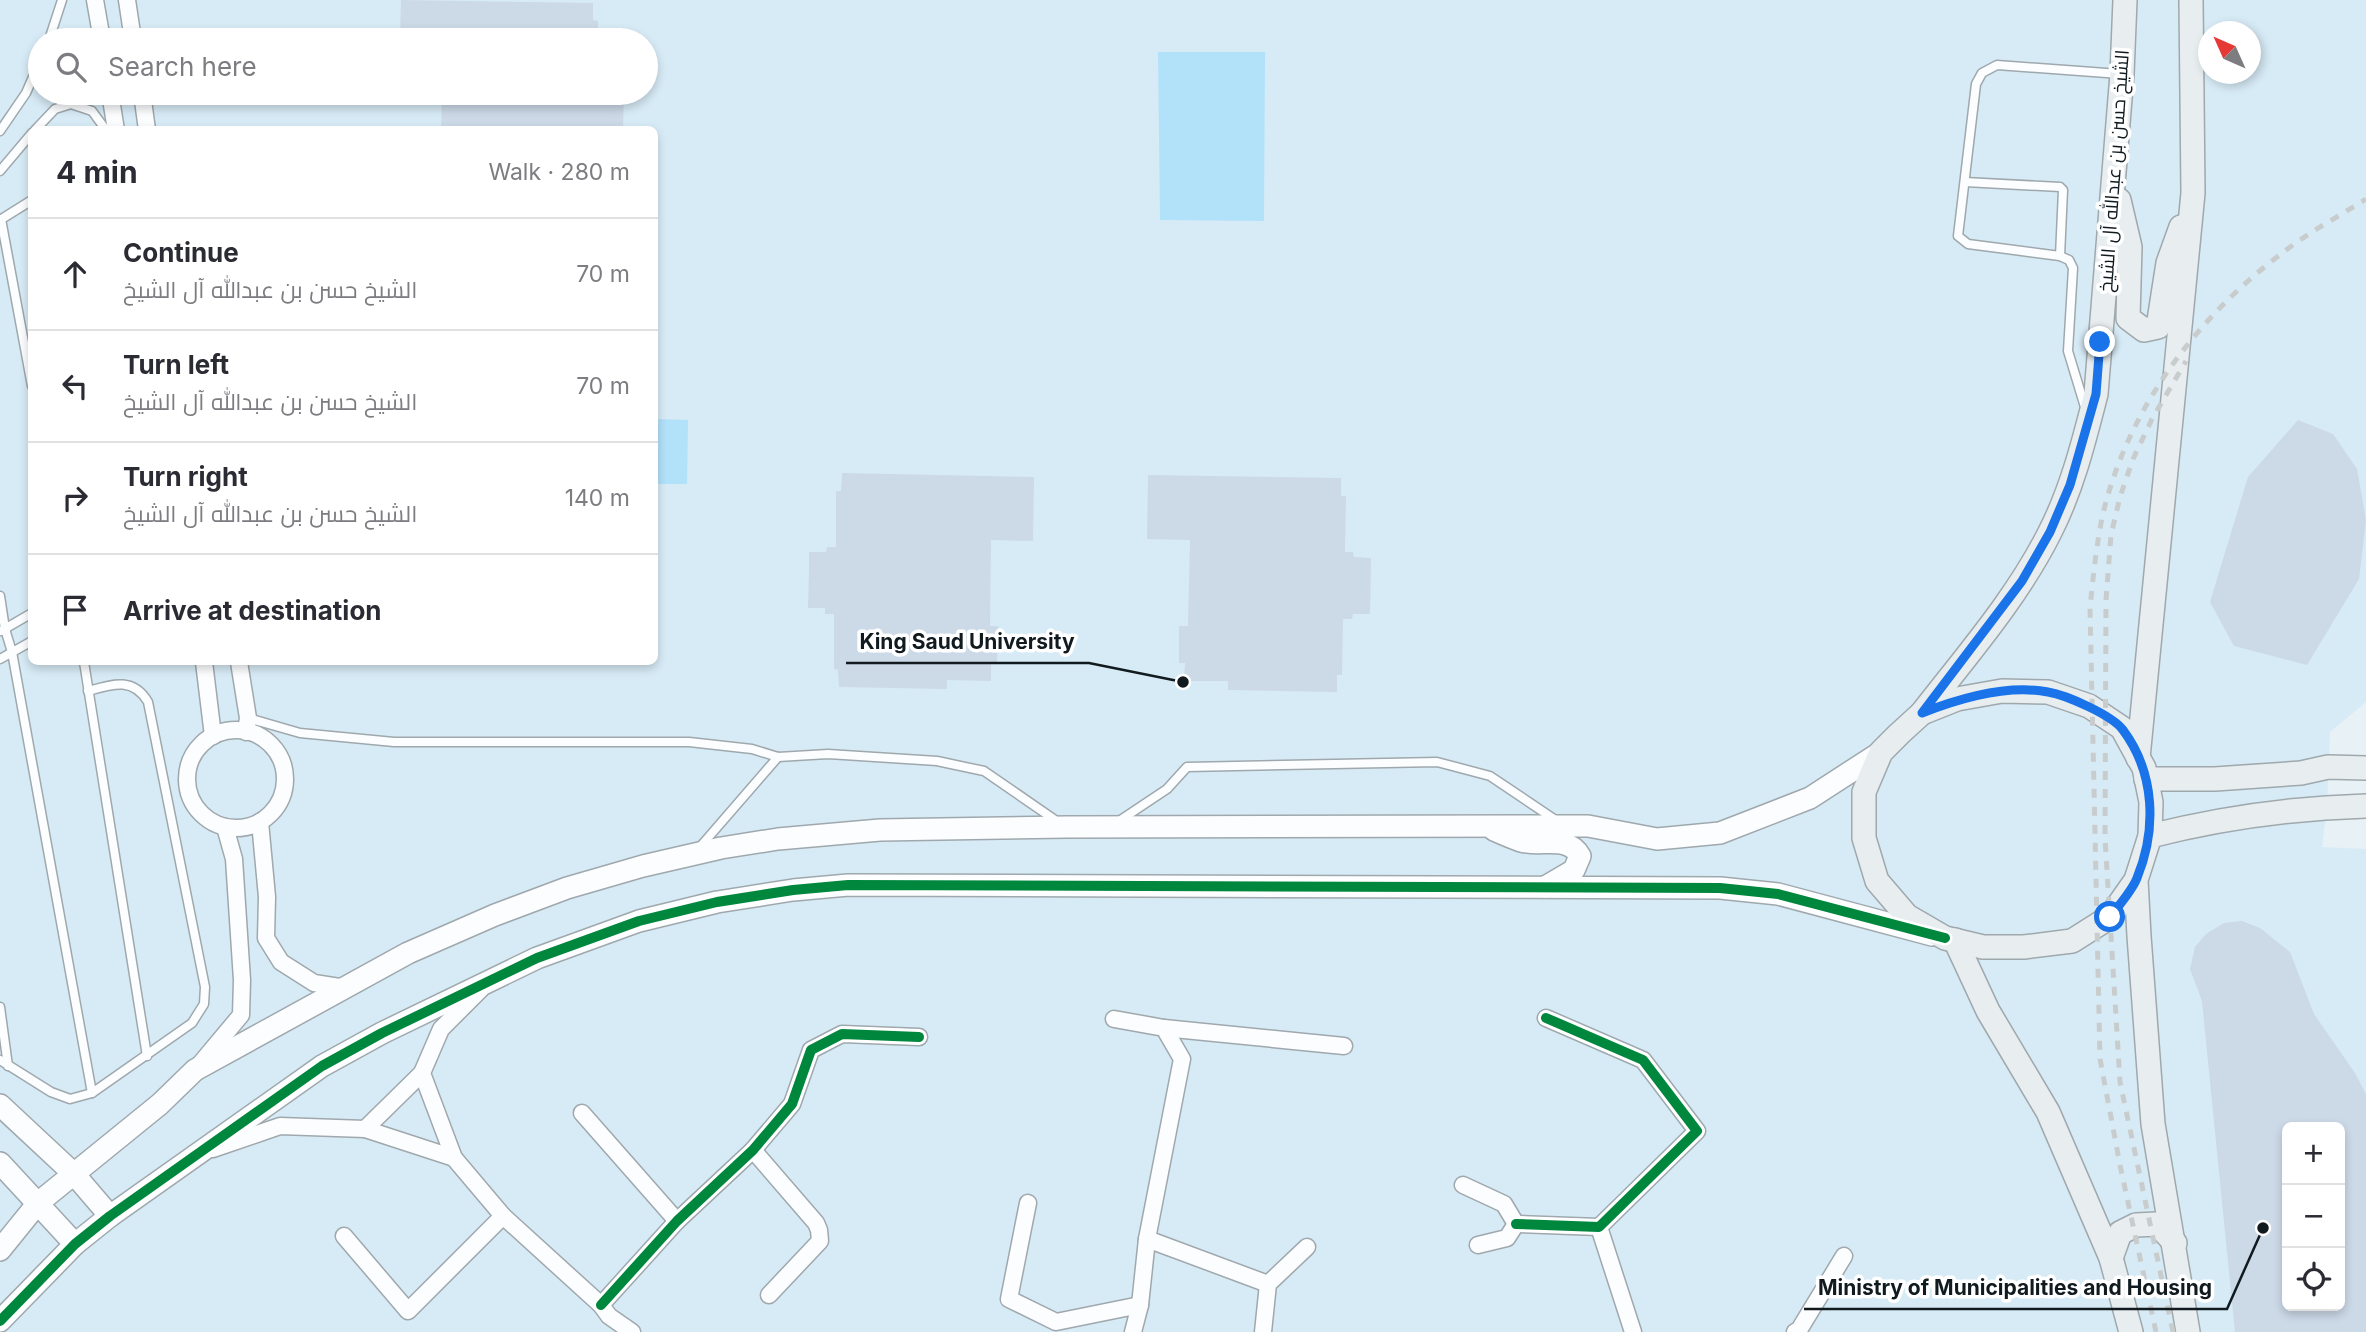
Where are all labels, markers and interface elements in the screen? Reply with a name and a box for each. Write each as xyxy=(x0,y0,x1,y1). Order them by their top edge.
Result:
north arrow xyxy=(2198,21,2261,84)
search box xyxy=(28,28,658,105)
icon: search xyxy=(52,48,90,86)
street label: الشيخ حسن بن عبدالله آل الشيخ xyxy=(2093,49,2136,293)
text: Search here xyxy=(108,51,257,82)
text: 4 min xyxy=(56,154,138,190)
text: Walk · 280 m xyxy=(488,158,630,186)
text: Continue xyxy=(123,237,239,268)
icon: ahead xyxy=(56,255,94,293)
text: 70 m xyxy=(576,260,630,288)
text: الشيخ حسن بن عبدالله آل الشيخ xyxy=(123,276,417,304)
route end xyxy=(2084,326,2115,357)
text: Turn left xyxy=(123,349,229,380)
icon: left xyxy=(56,367,94,405)
text: 70 m xyxy=(576,372,630,400)
text: الشيخ حسن بن عبدالله آل الشيخ xyxy=(123,388,417,416)
text: Turn right xyxy=(123,461,248,492)
icon: right xyxy=(56,479,94,517)
text: 140 m xyxy=(565,484,630,512)
text: الشيخ حسن بن عبدالله آل الشيخ xyxy=(123,500,417,528)
icon: arrive xyxy=(56,591,94,629)
text: Arrive at destination xyxy=(123,595,382,626)
callout: King Saud University xyxy=(846,621,1089,663)
text: King Saud University xyxy=(859,629,1075,654)
route start xyxy=(2094,901,2125,932)
map controls xyxy=(2282,1122,2345,1311)
button: + xyxy=(2282,1122,2345,1185)
button: − xyxy=(2282,1185,2345,1248)
button: locate xyxy=(2282,1248,2345,1311)
callout: Ministry of Municipalities and Housing xyxy=(1804,1267,2227,1309)
text: Ministry of Municipalities and Housing xyxy=(1818,1275,2212,1300)

